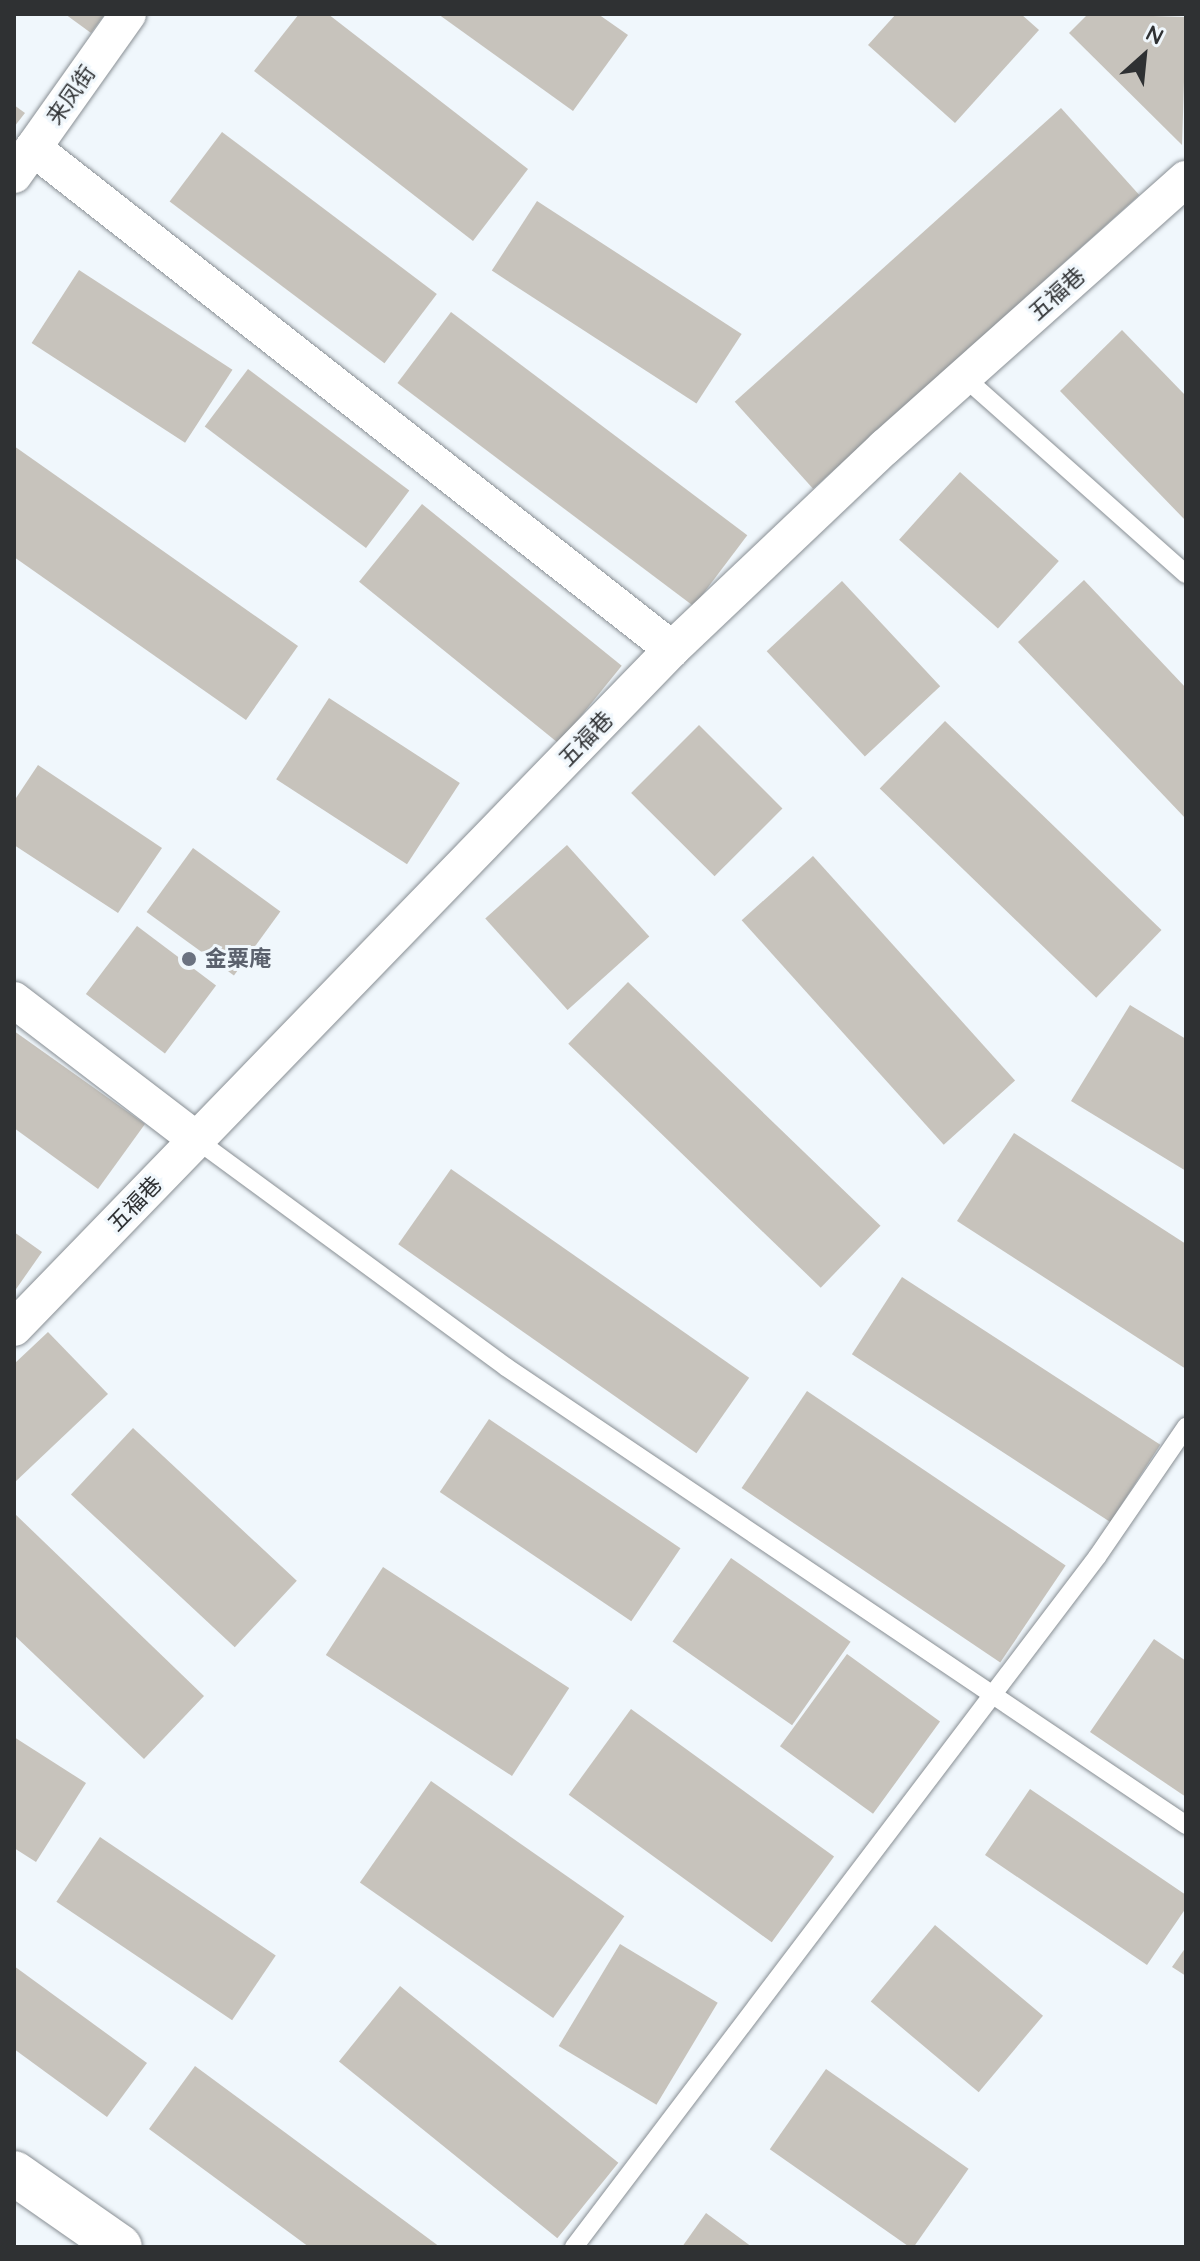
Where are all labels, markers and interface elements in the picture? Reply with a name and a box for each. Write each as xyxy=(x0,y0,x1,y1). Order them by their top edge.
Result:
north arrow xyxy=(1104,16,1184,96)
text: N xyxy=(1141,18,1168,51)
street label: 来凤街 xyxy=(41,60,101,130)
street label: 五福巷 xyxy=(1024,262,1090,326)
street label: 五福巷 xyxy=(554,706,618,772)
place label: 金粟庵 xyxy=(205,946,271,972)
marker: 金粟庵 xyxy=(180,950,198,968)
street label: 五福巷 xyxy=(103,1171,167,1237)

